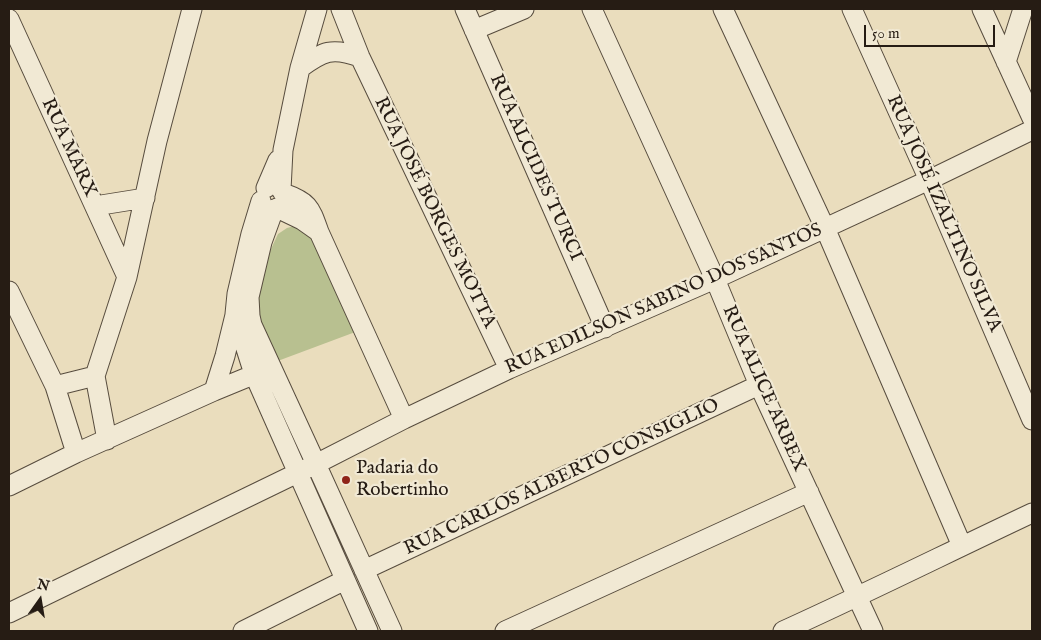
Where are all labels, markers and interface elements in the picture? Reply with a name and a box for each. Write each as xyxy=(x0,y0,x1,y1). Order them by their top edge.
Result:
scale bar xyxy=(866,15,997,47)
text: 50 m xyxy=(872,24,900,43)
street label: RUA ALCIDES TURCI xyxy=(484,71,586,265)
street label: RUA JOSÉ IZALTINO SILVA xyxy=(880,92,1006,336)
street label: RUA JOSÉ BORGES MOTTA xyxy=(368,94,500,332)
street label: RUA MARX xyxy=(35,95,101,201)
street label: RUA EDILSON SABINO DOS SANTOS xyxy=(502,220,826,380)
street label: RUA ALICE ARBEX xyxy=(716,302,810,476)
street label: RUA CARLOS ALBERTO CONSIGLIO xyxy=(401,395,723,561)
place label: Padaria do Robertinho xyxy=(356,458,448,502)
marker: Padaria do Robertinho xyxy=(340,474,352,486)
north arrow xyxy=(15,575,65,625)
text: N xyxy=(35,575,51,596)

